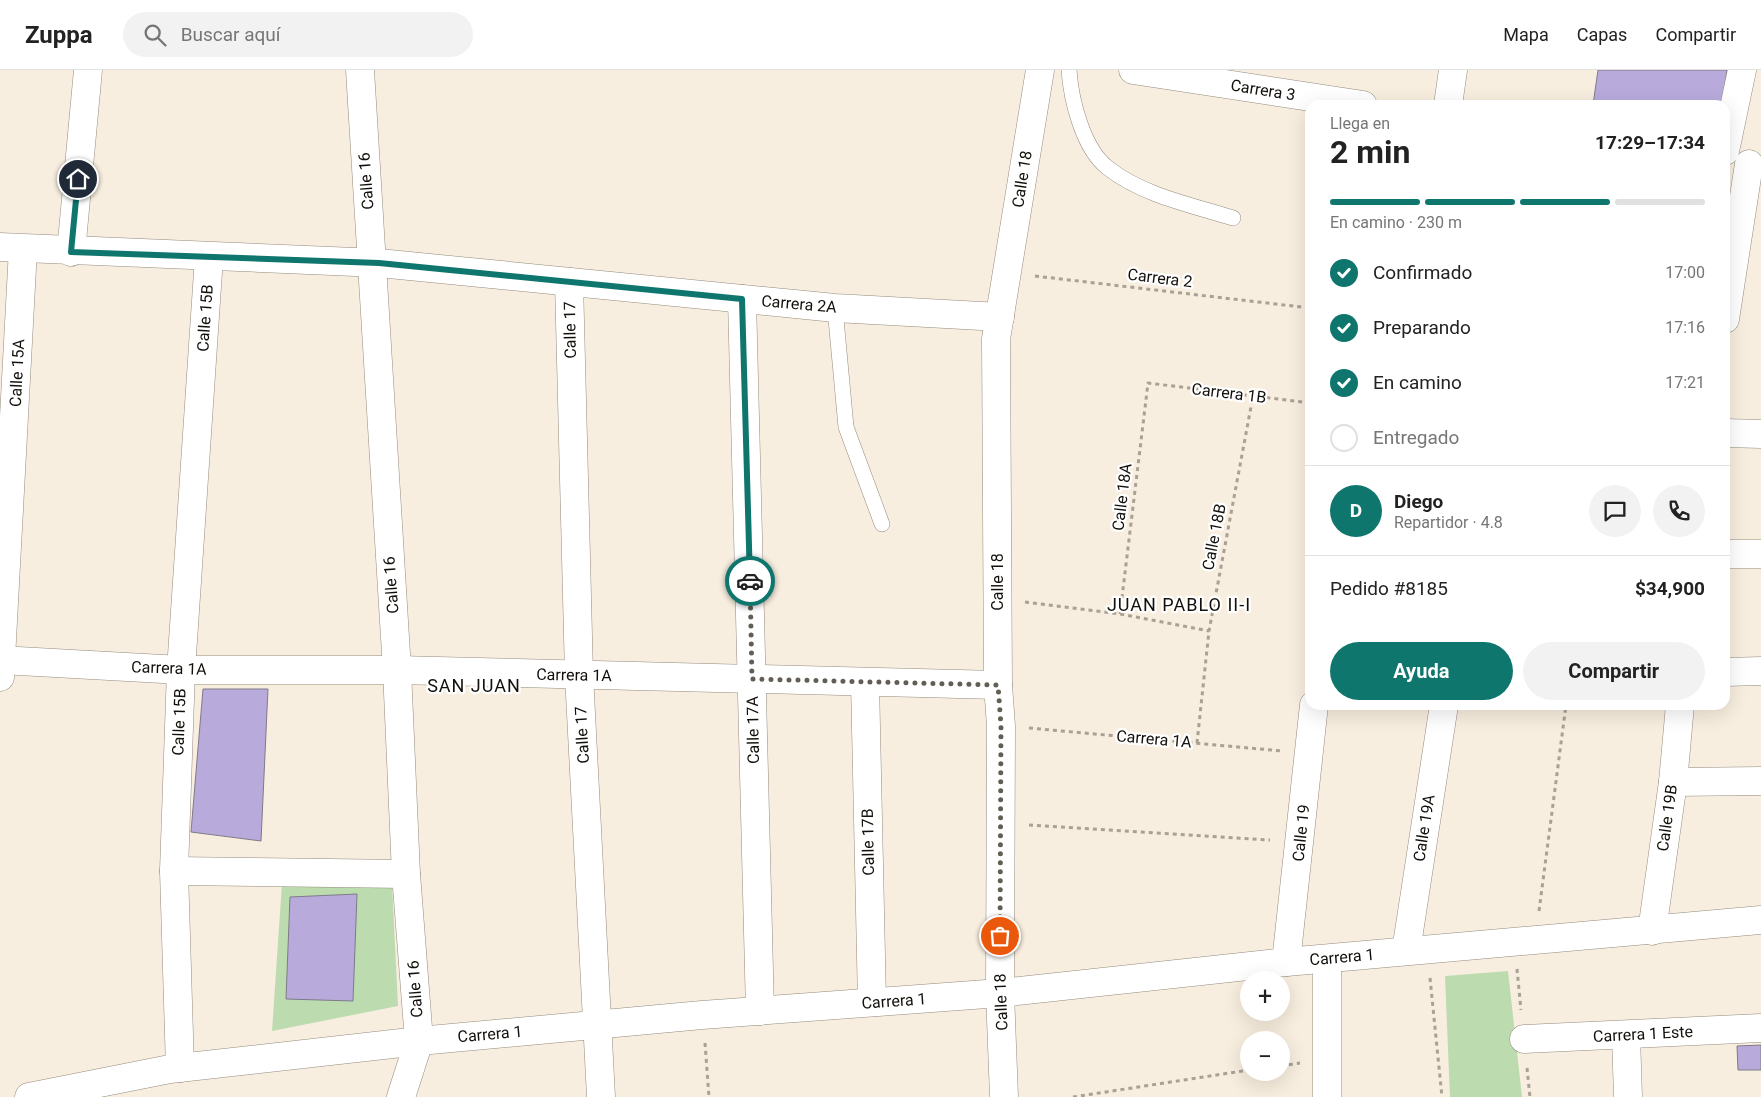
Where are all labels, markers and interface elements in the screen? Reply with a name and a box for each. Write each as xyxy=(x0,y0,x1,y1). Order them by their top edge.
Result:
search box xyxy=(123,12,473,57)
text: Zuppa xyxy=(25,21,93,49)
icon: search xyxy=(141,21,169,49)
text: Buscar aquí xyxy=(181,23,281,46)
text: Mapa xyxy=(1503,24,1549,45)
text: Capas xyxy=(1577,24,1627,45)
text: Compartir xyxy=(1655,24,1736,45)
street label: Carrera 3 xyxy=(1229,76,1297,104)
text: Llega en xyxy=(1330,114,1390,133)
text: 17:29–17:34 xyxy=(1595,131,1705,154)
text: 2 min xyxy=(1330,133,1410,171)
street label: Calle 18 xyxy=(1008,149,1036,209)
street label: Calle 16 xyxy=(355,152,377,210)
pin xyxy=(57,158,99,200)
icon: home xyxy=(64,165,92,193)
text: En camino · 230 m xyxy=(1330,213,1462,232)
icon: check xyxy=(1330,259,1358,287)
text: Confirmado xyxy=(1373,261,1472,284)
text: 17:00 xyxy=(1665,263,1705,282)
street label: Carrera 2 xyxy=(1127,265,1193,291)
street label: Calle 15B xyxy=(193,284,217,352)
street label: Carrera 2A xyxy=(761,291,838,317)
street label: Calle 17 xyxy=(560,301,580,359)
icon: check xyxy=(1330,314,1358,342)
text: Preparando xyxy=(1373,316,1471,339)
text: 17:16 xyxy=(1665,318,1705,337)
street label: Calle 15A xyxy=(6,338,28,407)
icon: check xyxy=(1330,369,1358,397)
text: En camino xyxy=(1373,371,1462,394)
text: 17:21 xyxy=(1665,373,1705,392)
street label: Carrera 1B xyxy=(1191,379,1267,407)
text: Entregado xyxy=(1373,426,1459,449)
street label: Calle 18A xyxy=(1108,462,1136,532)
button: chat xyxy=(1589,485,1641,537)
button: phone xyxy=(1653,485,1705,537)
text: Diego xyxy=(1394,490,1443,513)
text: D xyxy=(1350,499,1362,522)
street label: Calle 18B xyxy=(1198,502,1230,572)
text: Repartidor · 4.8 xyxy=(1394,513,1503,532)
street label: Calle 18 xyxy=(988,553,1007,611)
street label: Calle 16 xyxy=(380,556,402,614)
courier xyxy=(725,556,775,606)
icon: car xyxy=(736,567,764,595)
text: Pedido #8185 xyxy=(1330,577,1448,600)
text: $34,900 xyxy=(1635,577,1705,600)
district label: JUAN PABLO II-I xyxy=(1107,594,1251,615)
button: Ayuda xyxy=(1330,642,1513,700)
button: Compartir xyxy=(1523,642,1705,700)
street label: Carrera 1A xyxy=(131,657,208,679)
street label: Carrera 1A xyxy=(536,665,612,685)
district label: SAN JUAN xyxy=(427,675,521,696)
street label: Calle 15B xyxy=(168,688,190,756)
street label: Calle 17A xyxy=(743,695,763,764)
street label: Calle 17 xyxy=(571,706,593,764)
street label: Carrera 1A xyxy=(1116,726,1193,752)
street label: Calle 19B xyxy=(1653,783,1681,853)
street label: Calle 19A xyxy=(1409,792,1439,863)
street label: Calle 19 xyxy=(1289,803,1313,863)
street label: Calle 17B xyxy=(858,808,878,876)
pin xyxy=(979,915,1021,957)
icon: bag xyxy=(986,922,1014,950)
street label: Carrera 1 xyxy=(1309,945,1375,969)
street label: Calle 16 xyxy=(404,960,426,1018)
map controls xyxy=(1240,971,1290,1081)
button: + xyxy=(1240,971,1290,1021)
street label: Calle 18 xyxy=(991,973,1011,1031)
street label: Carrera 1 xyxy=(861,989,927,1013)
street label: Carrera 1 xyxy=(457,1022,523,1046)
street label: Carrera 1 Este xyxy=(1593,1022,1693,1046)
button: − xyxy=(1240,1031,1290,1081)

